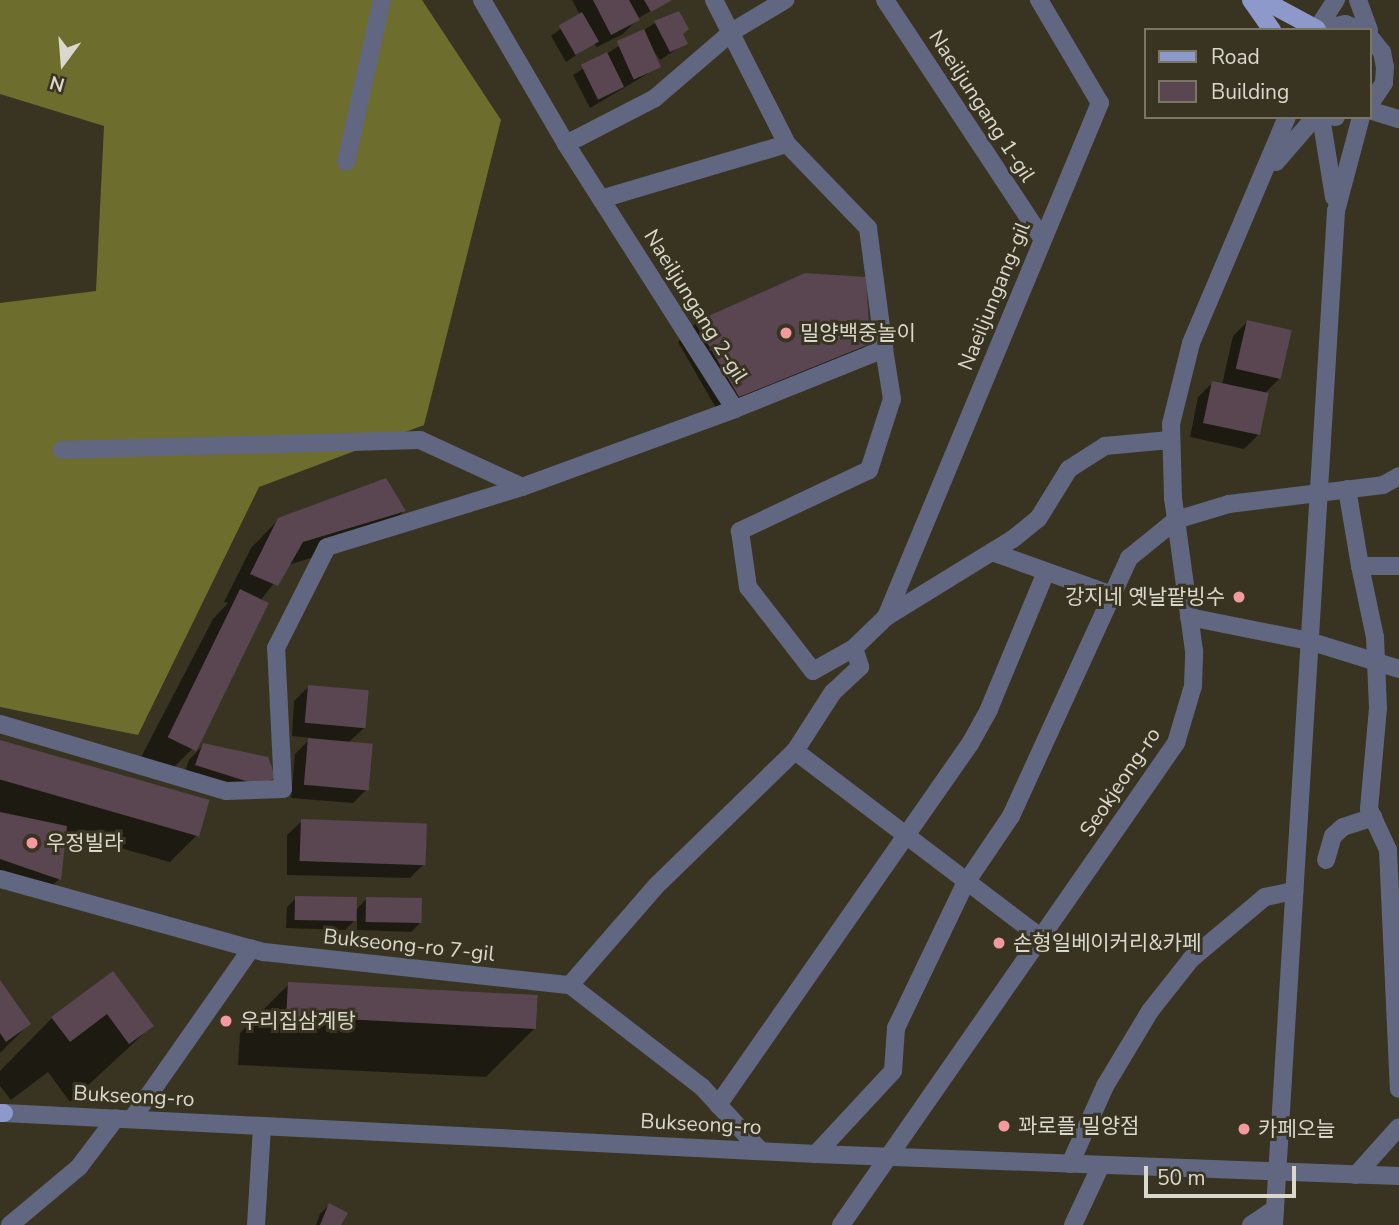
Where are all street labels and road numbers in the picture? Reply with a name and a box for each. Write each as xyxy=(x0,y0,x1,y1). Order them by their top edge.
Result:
street label: Naeiljungang 1-gil xyxy=(924,25,1040,187)
street label: Naeiljungang-gil xyxy=(953,218,1035,374)
street label: Naeiljungang 2-gil xyxy=(639,225,753,387)
street label: Seokjeong-ro xyxy=(1074,723,1166,841)
street label: Bukseong-ro 7-gil xyxy=(322,923,496,967)
street label: Bukseong-ro xyxy=(73,1080,195,1112)
street label: Bukseong-ro xyxy=(640,1108,762,1140)

